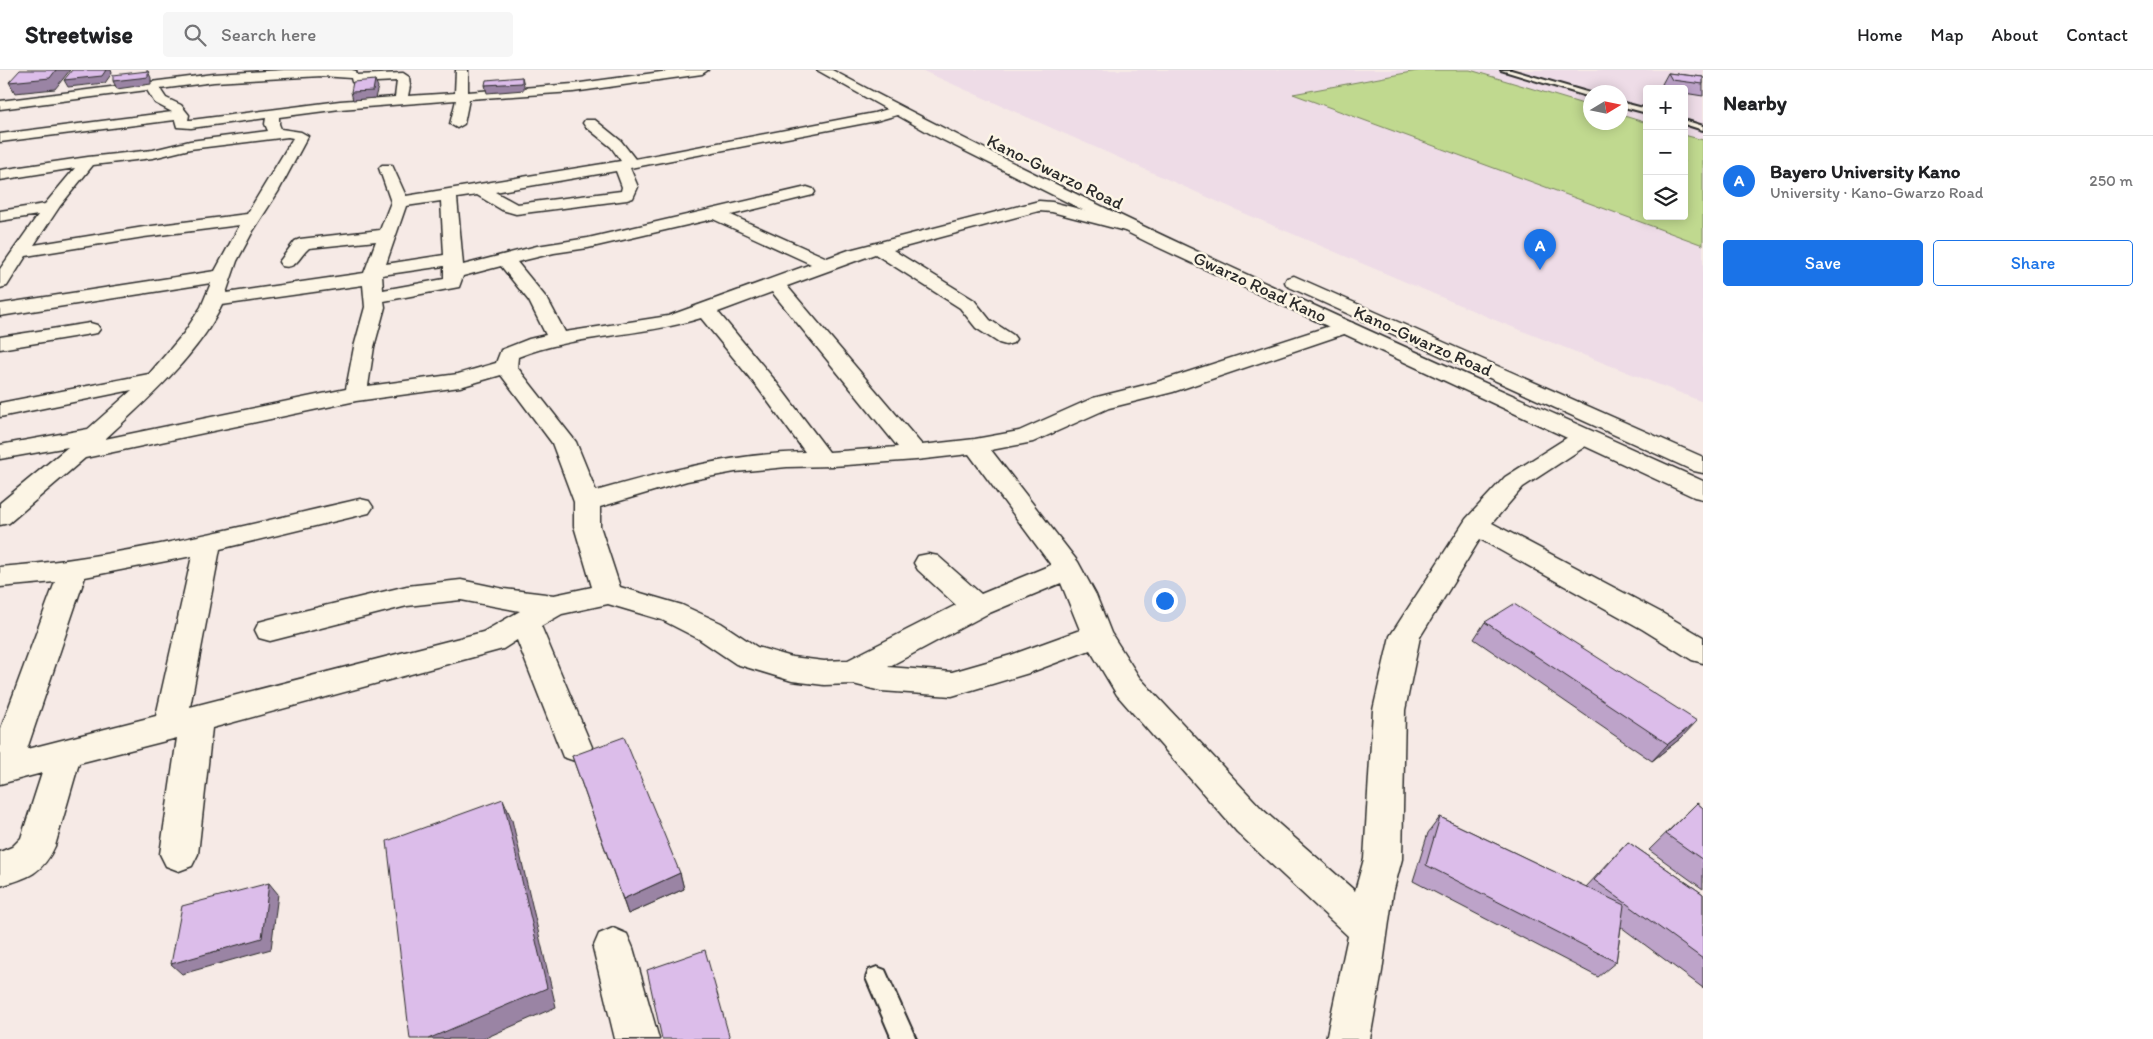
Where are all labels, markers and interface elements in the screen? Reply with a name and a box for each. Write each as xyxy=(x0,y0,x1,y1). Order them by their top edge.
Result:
search box xyxy=(163,12,513,57)
text: Streetwise xyxy=(25,20,133,49)
icon: search xyxy=(181,21,209,49)
text: Search here xyxy=(221,23,316,46)
text: Home xyxy=(1857,24,1903,46)
text: Map xyxy=(1931,24,1964,46)
text: About xyxy=(1992,24,2038,46)
text: Contact xyxy=(2066,24,2128,46)
north arrow xyxy=(1583,85,1628,130)
map controls xyxy=(1643,85,1688,220)
button: + xyxy=(1643,85,1688,130)
text: Nearby xyxy=(1723,90,1787,115)
street label: Kano-Gwarzo Road xyxy=(983,129,1127,215)
button: − xyxy=(1643,130,1688,175)
text: Bayero University Kano xyxy=(1770,160,1960,183)
text: A xyxy=(1734,171,1744,190)
text: 250 m xyxy=(2089,171,2133,190)
button: layers xyxy=(1643,175,1688,220)
text: University · Kano-Gwarzo Road xyxy=(1770,183,1983,202)
pin: A xyxy=(1524,229,1556,270)
button: Save xyxy=(1723,240,1923,286)
button: Share xyxy=(1933,240,2133,286)
street label: Gwarzo Road Kano xyxy=(1190,246,1330,328)
street label: Kano-Gwarzo Road xyxy=(1350,301,1496,382)
your location xyxy=(1152,588,1178,614)

